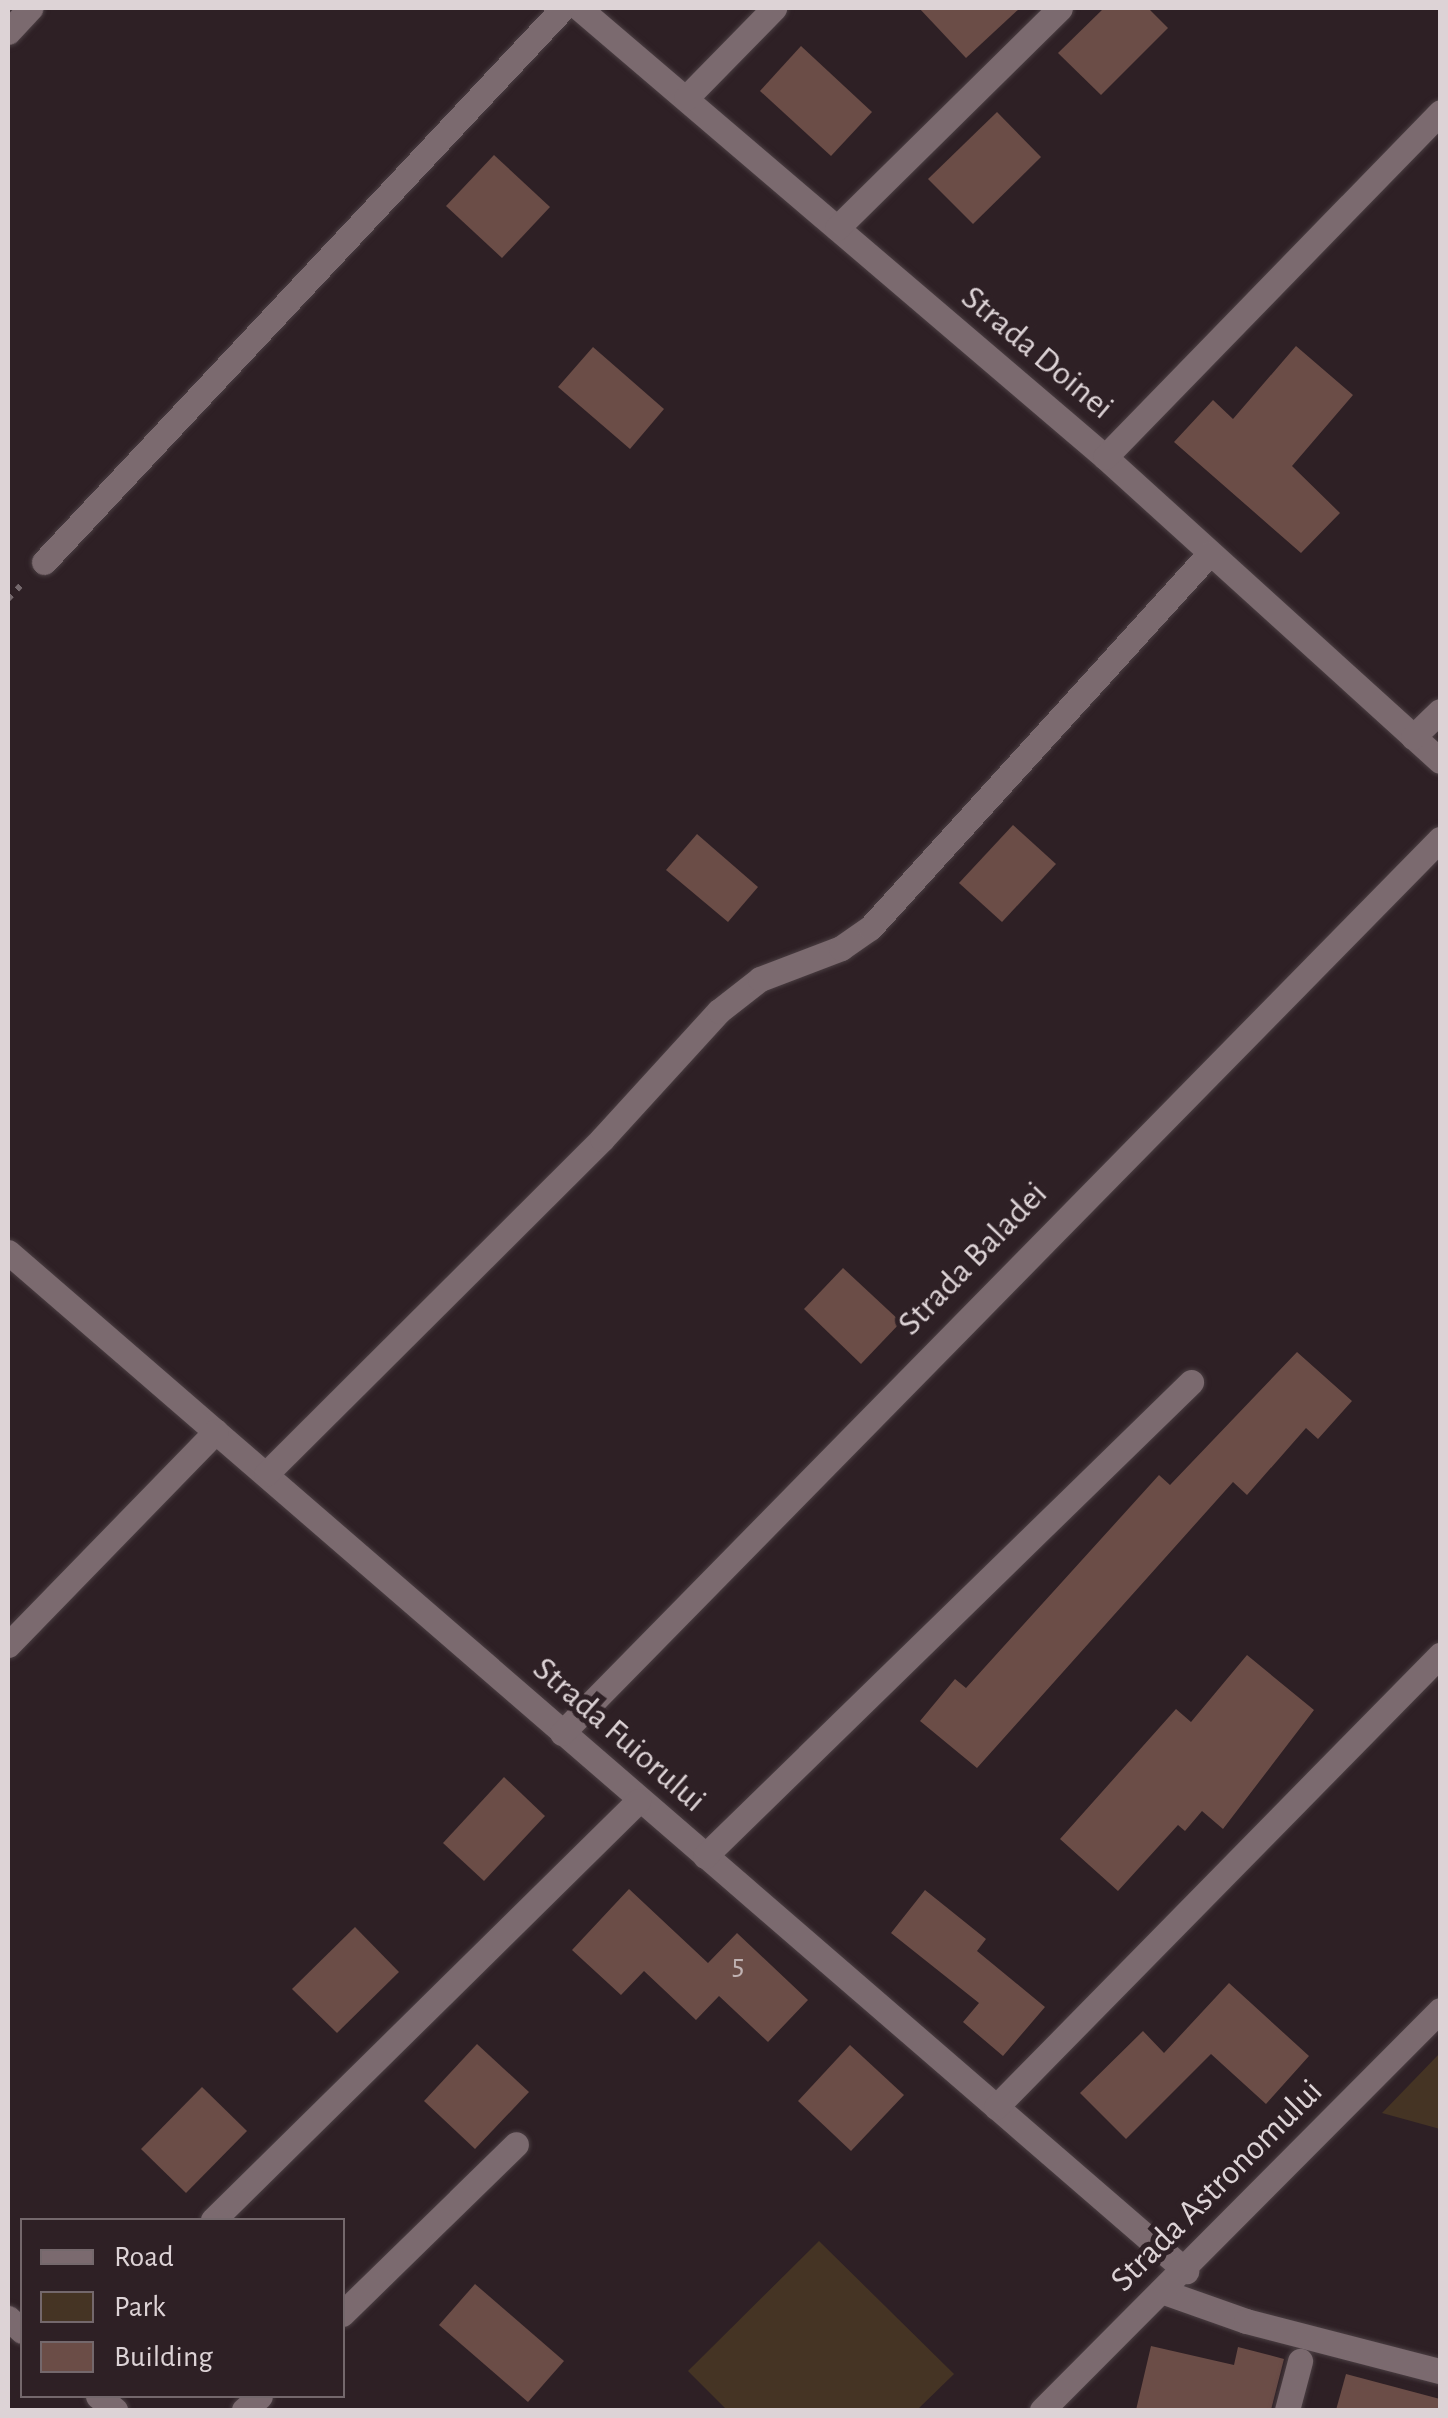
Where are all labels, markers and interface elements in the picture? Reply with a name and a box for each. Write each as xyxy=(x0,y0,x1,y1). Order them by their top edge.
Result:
street label: Strada Doinei xyxy=(952,277,1122,429)
street label: Strada Baladei xyxy=(889,1173,1057,1345)
street label: Strada Fuiorului xyxy=(524,1648,714,1822)
house number: 5 xyxy=(732,1947,744,1983)
street label: Strada Astronomului xyxy=(1102,2071,1332,2301)
legend xyxy=(20,2218,345,2398)
text: Road xyxy=(114,2242,174,2272)
text: Park xyxy=(114,2292,166,2322)
text: Building xyxy=(114,2342,213,2372)

